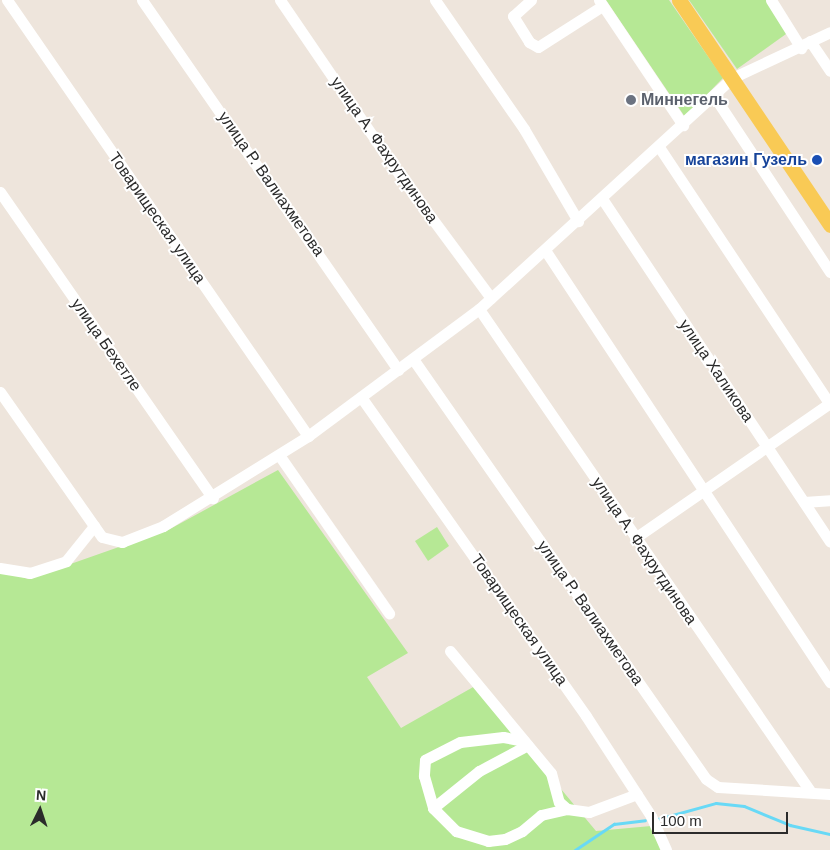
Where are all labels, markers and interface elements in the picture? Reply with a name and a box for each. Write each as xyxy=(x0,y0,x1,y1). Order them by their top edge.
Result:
street label: улица А. Фахрутдинова xyxy=(326,73,442,227)
place label: Миннегель xyxy=(641,90,728,110)
marker: Миннегель xyxy=(625,94,637,106)
street label: улица Р. Валиахметова xyxy=(214,108,328,260)
street label: Товарищеская улица xyxy=(104,149,210,287)
place label: магазин Гузель xyxy=(685,150,807,170)
marker: магазин Гузель xyxy=(811,154,823,166)
street label: улица Бехетле xyxy=(67,295,145,395)
street label: улица Халикова xyxy=(675,316,757,426)
street label: улица А. Фахрутдинова xyxy=(587,474,701,628)
street label: улица Р. Валиахметова xyxy=(533,537,647,689)
street label: Товарищеская улица xyxy=(466,551,572,689)
north arrow xyxy=(15,785,65,835)
text: N xyxy=(35,787,47,803)
scale bar xyxy=(655,802,791,834)
text: 100 m xyxy=(660,812,702,829)

